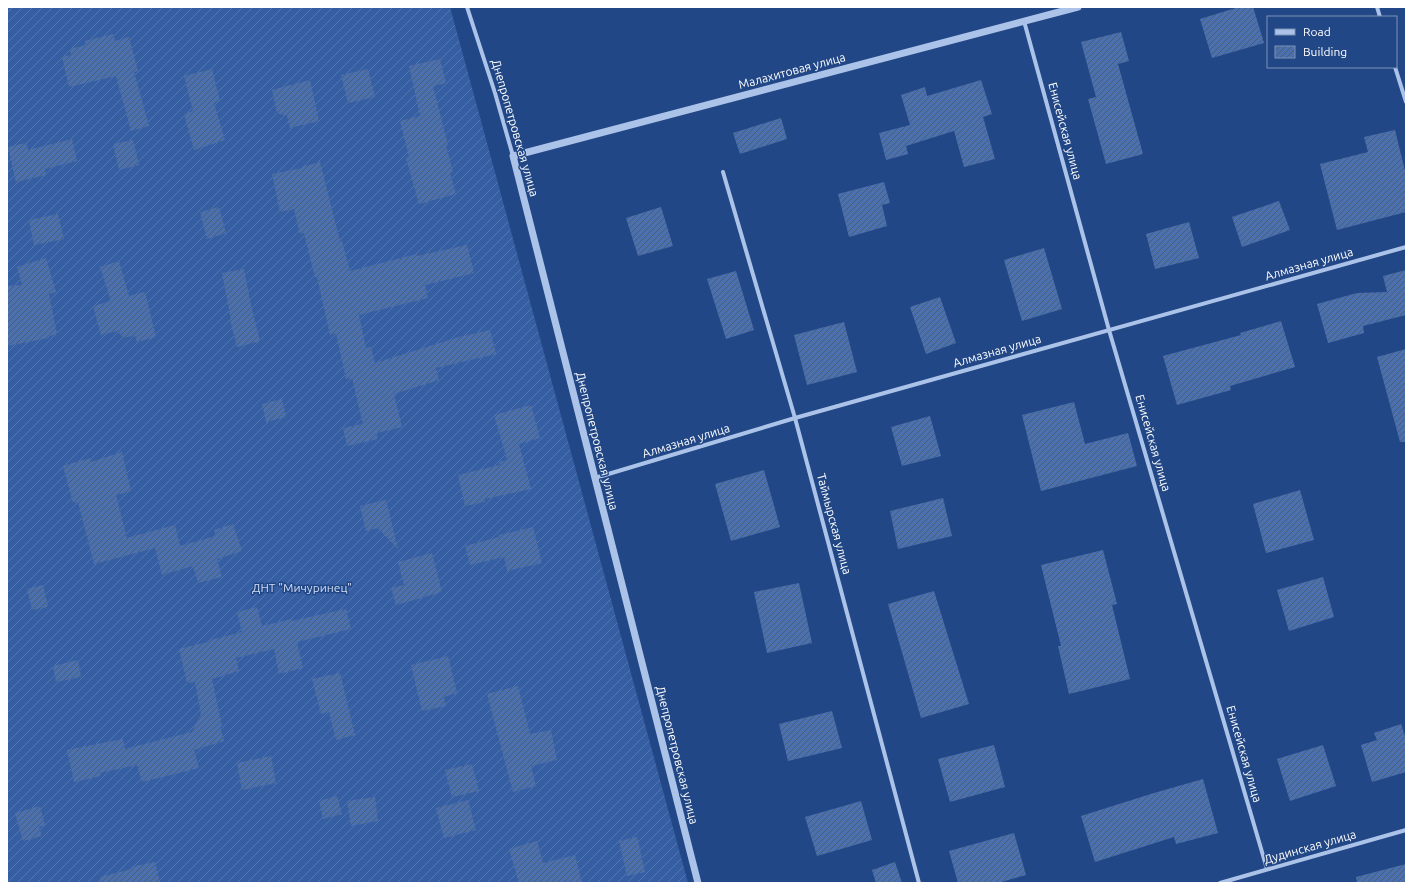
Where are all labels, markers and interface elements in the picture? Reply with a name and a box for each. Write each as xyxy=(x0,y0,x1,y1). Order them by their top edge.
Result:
legend xyxy=(1267,16,1397,68)
text: Road xyxy=(1303,25,1331,38)
text: Building xyxy=(1303,45,1347,58)
street label: Малахитовая улица xyxy=(737,50,847,91)
street label: Днепропетровская улица xyxy=(490,58,541,198)
street label: Енисейская улица xyxy=(1046,81,1085,181)
street label: Алмазная улица xyxy=(1263,245,1354,282)
street label: Алмазная улица xyxy=(951,332,1042,369)
street label: Днепропетровская улица xyxy=(574,370,621,512)
street label: Енисейская улица xyxy=(1133,393,1174,493)
street label: Алмазная улица xyxy=(640,421,731,460)
street label: Таймырская улица xyxy=(815,472,854,576)
park label: ДНТ "Мичуринец" xyxy=(252,581,352,594)
street label: Днепропетровская улица xyxy=(654,684,701,826)
street label: Енисейская улица xyxy=(1224,704,1265,804)
street label: Дудинская улица xyxy=(1262,827,1358,866)

